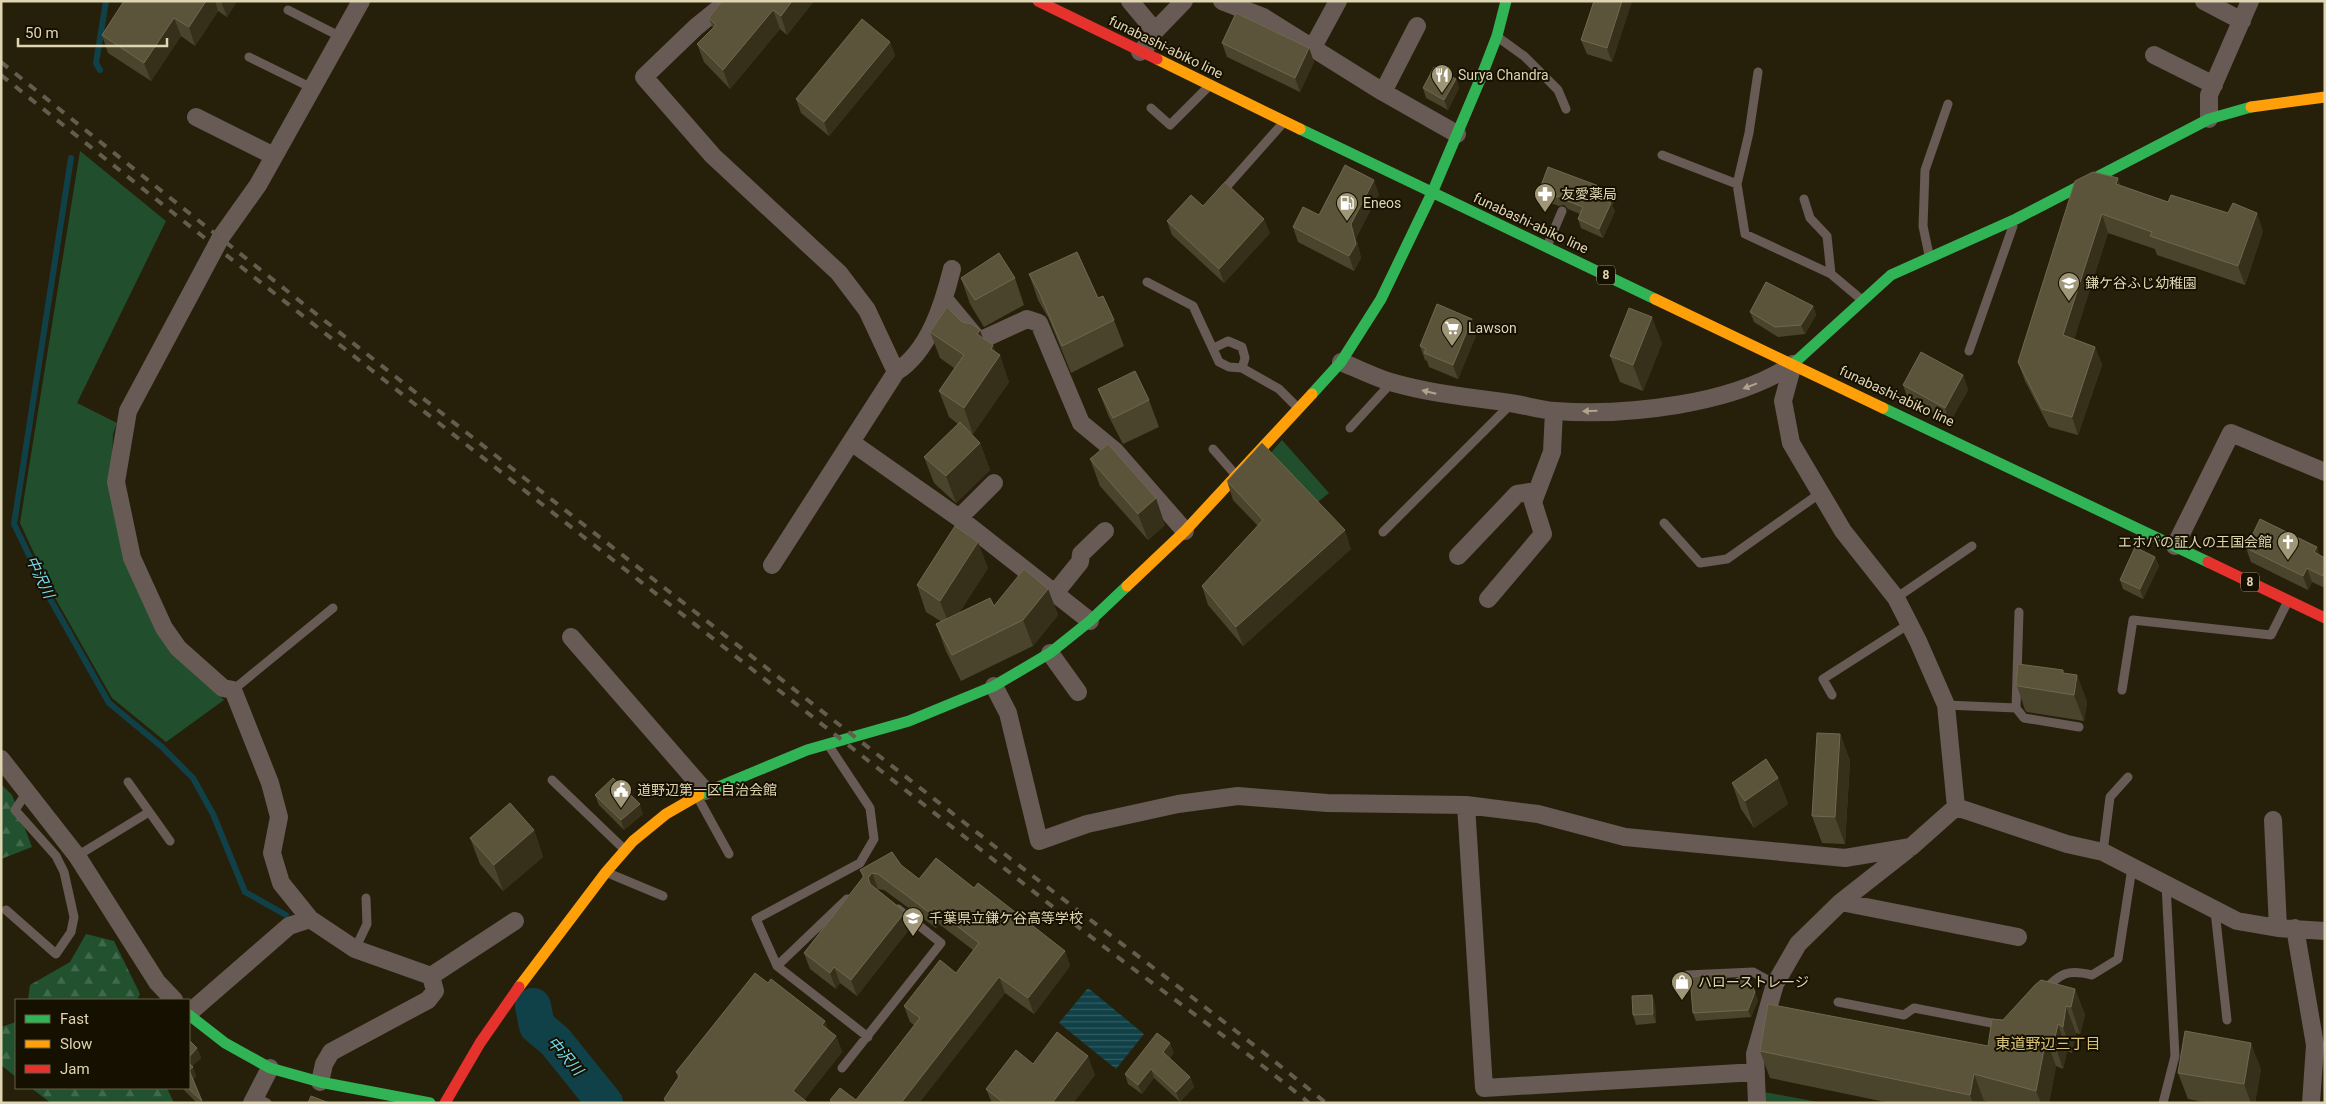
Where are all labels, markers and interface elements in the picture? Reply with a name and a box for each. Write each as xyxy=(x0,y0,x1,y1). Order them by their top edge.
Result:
street label: funabashi-abiko line xyxy=(1106,12,1226,82)
scale bar xyxy=(18,15,166,47)
text: 50 m xyxy=(25,24,59,42)
restaurant icon: Surya Chandra xyxy=(1430,63,1454,94)
place label: Surya Chandra xyxy=(1458,67,1549,83)
pharmacy icon: 友愛薬局 xyxy=(1533,182,1557,213)
place label: 友愛薬局 xyxy=(1561,186,1617,202)
street label: funabashi-abiko line xyxy=(1471,189,1591,257)
fuel station icon: Eneos xyxy=(1335,191,1359,222)
place label: Eneos xyxy=(1363,195,1401,211)
road number: 8 xyxy=(1597,266,1615,284)
school or university icon: 鎌ケ谷ふじ幼稚園 xyxy=(2057,271,2081,302)
place label: 鎌ケ谷ふじ幼稚園 xyxy=(2085,275,2197,291)
supermarket icon: Lawson xyxy=(1440,316,1464,347)
place label: Lawson xyxy=(1468,320,1517,336)
street label: funabashi-abiko line xyxy=(1837,362,1957,430)
one-way arrow xyxy=(1742,383,1757,390)
one-way arrow xyxy=(1422,388,1437,396)
one-way arrow xyxy=(1582,407,1598,415)
church icon: エホバの証人の王国会館 xyxy=(2276,530,2300,561)
place label: エホバの証人の王国会館 xyxy=(2118,534,2272,550)
water label: 中沢川 xyxy=(22,553,59,603)
road number: 8 xyxy=(2241,572,2259,592)
public building icon: 道野辺第一区自治会館 xyxy=(609,778,633,809)
place label: 道野辺第一区自治会館 xyxy=(637,782,777,798)
school or university icon: 千葉県立鎌ケ谷高等学校 xyxy=(901,906,925,937)
place label: 千葉県立鎌ケ谷高等学校 xyxy=(929,910,1083,926)
shop icon: ハローストレージ xyxy=(1670,970,1694,1001)
place label: ハローストレージ xyxy=(1698,974,1809,990)
legend xyxy=(15,999,190,1089)
text: Fast xyxy=(60,1010,89,1028)
water label: 中沢川 xyxy=(543,1033,588,1080)
text: Slow xyxy=(60,1035,92,1053)
district label: 東道野辺三丁目 xyxy=(1995,1035,2101,1053)
text: Jam xyxy=(60,1060,90,1078)

